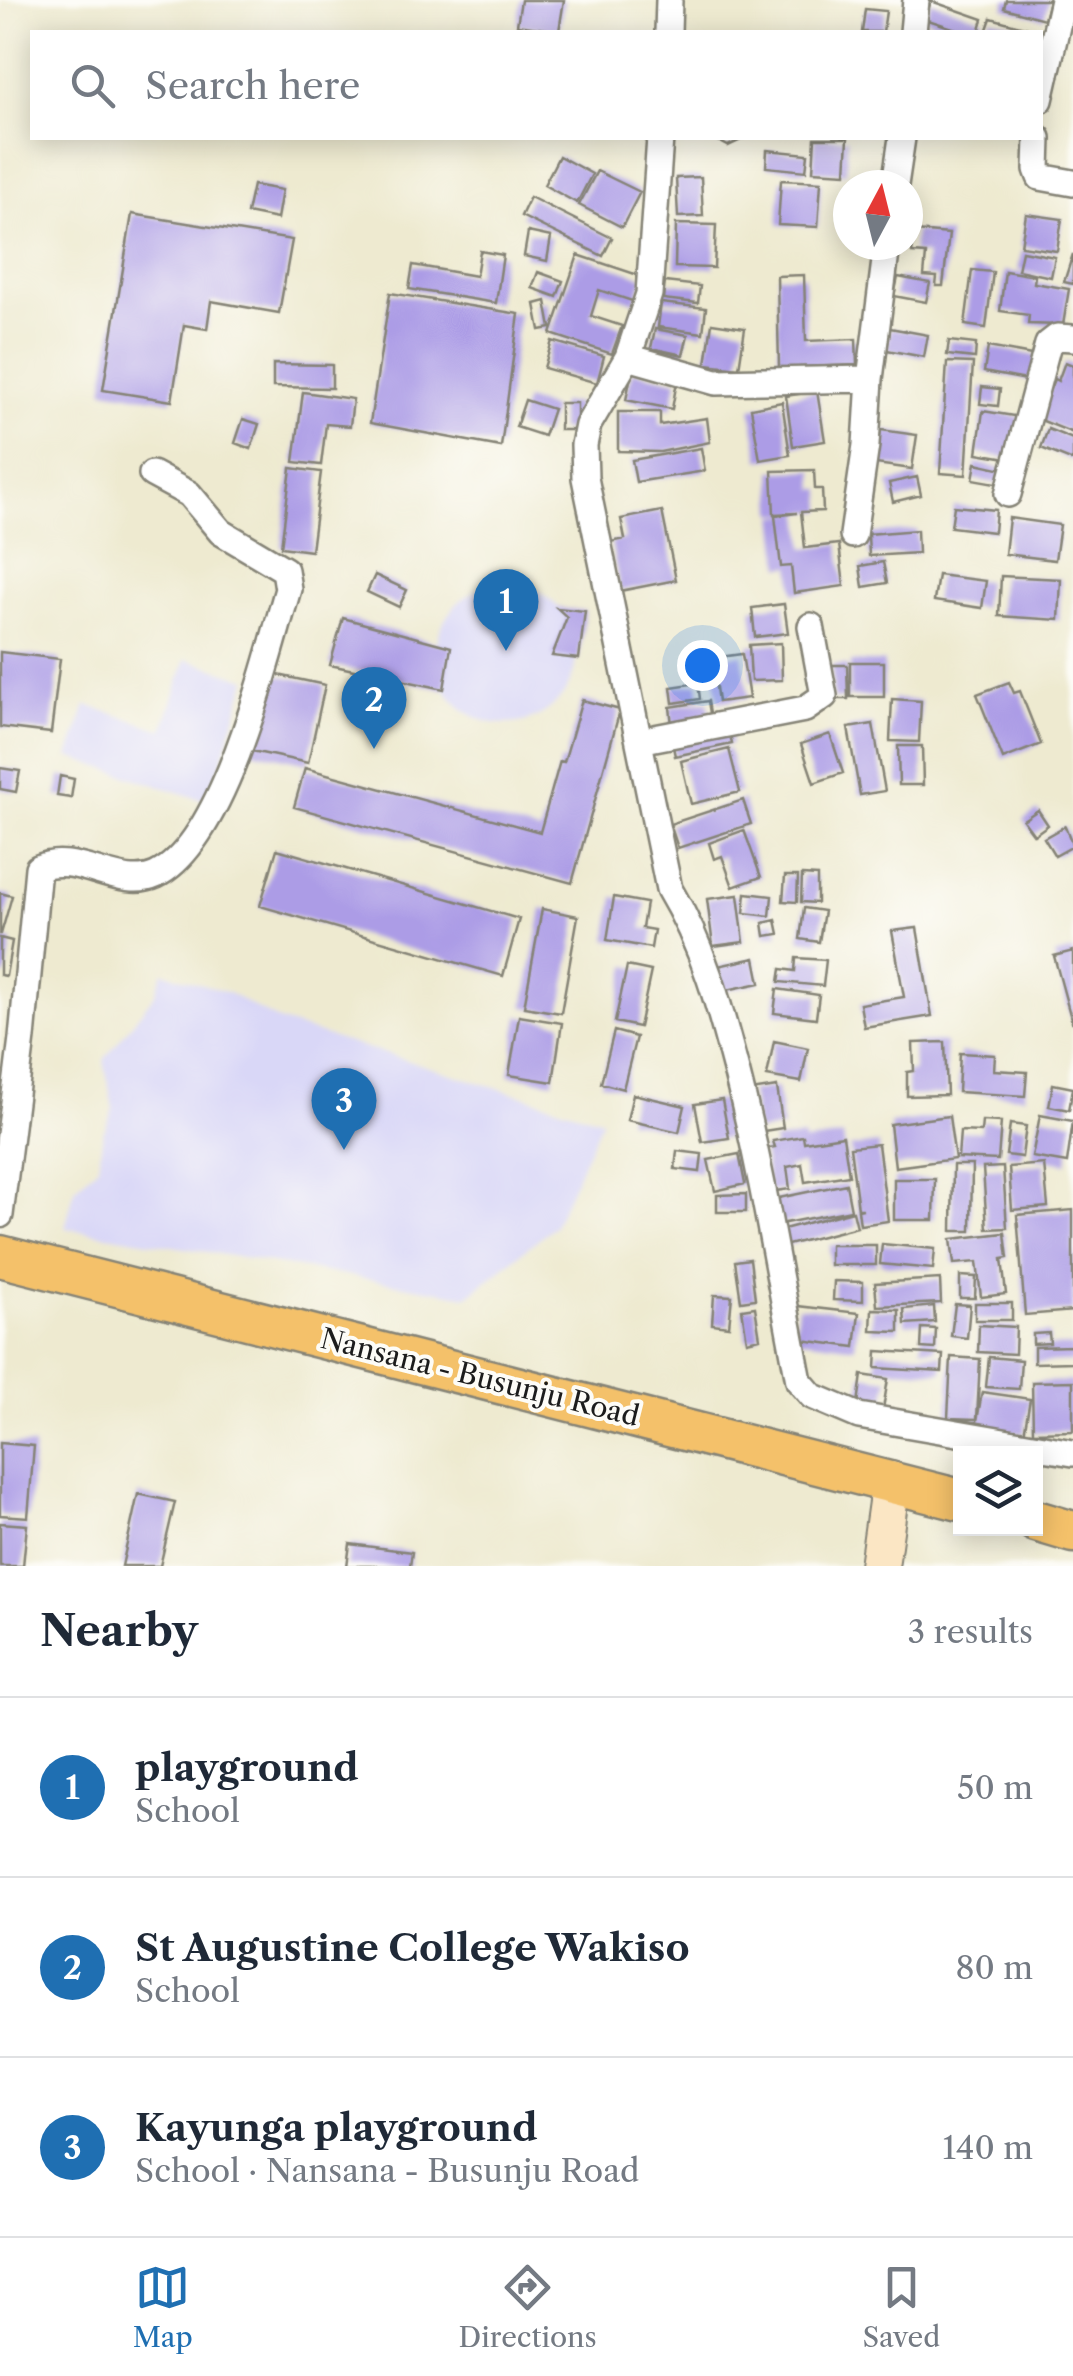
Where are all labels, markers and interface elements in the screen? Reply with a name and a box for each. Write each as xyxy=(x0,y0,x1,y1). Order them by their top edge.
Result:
search box xyxy=(30,30,1043,140)
icon: search xyxy=(65,58,120,113)
text: Search here xyxy=(145,62,360,109)
north arrow xyxy=(833,170,923,260)
pin: 1 xyxy=(474,568,538,651)
your location xyxy=(677,640,728,691)
pin: 2 xyxy=(342,666,406,749)
pin: 3 xyxy=(312,1068,376,1150)
street label: Nansana - Busunju Road xyxy=(317,1321,643,1433)
map controls xyxy=(953,1446,1043,1536)
button: layers xyxy=(953,1446,1043,1536)
text: Nearby xyxy=(40,1605,198,1657)
text: 3 results xyxy=(907,1612,1033,1651)
text: playground xyxy=(135,1744,359,1791)
text: 1 xyxy=(65,1768,80,1807)
text: 50 m xyxy=(957,1768,1033,1807)
text: School xyxy=(135,1791,240,1830)
text: St Augustine College Wakiso xyxy=(135,1924,690,1971)
text: 2 xyxy=(63,1948,82,1987)
text: 80 m xyxy=(955,1948,1033,1987)
text: School xyxy=(135,1971,240,2010)
text: Kayunga playground xyxy=(135,2104,537,2151)
text: 3 xyxy=(63,2128,82,2167)
text: 140 m xyxy=(942,2128,1033,2167)
text: School · Nansana - Busunju Road xyxy=(135,2151,640,2190)
tab: Map xyxy=(133,2260,193,2354)
tab: Directions xyxy=(458,2260,597,2354)
tab: Saved xyxy=(862,2260,940,2354)

